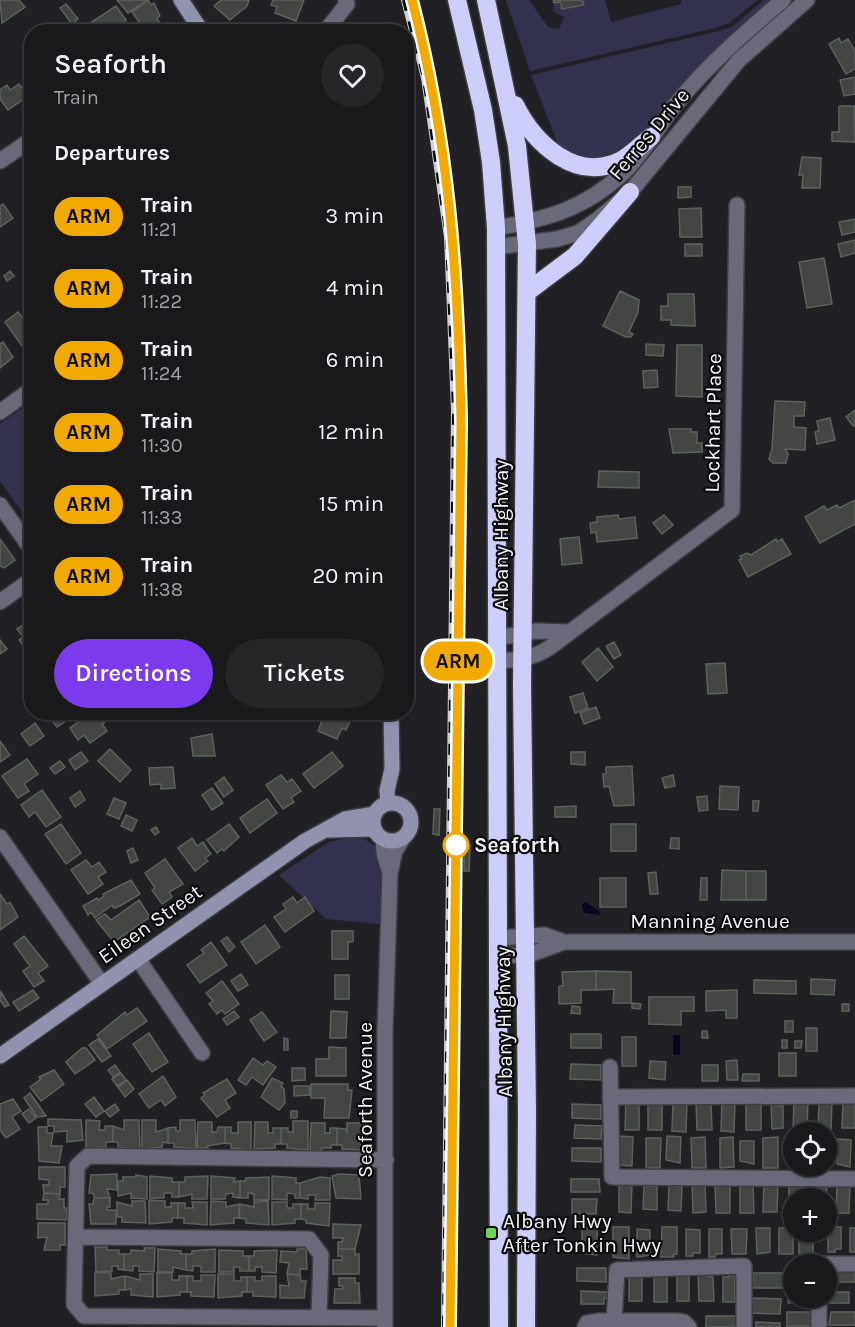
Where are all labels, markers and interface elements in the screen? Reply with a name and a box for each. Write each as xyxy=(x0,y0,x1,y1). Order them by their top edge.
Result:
button: heart xyxy=(321,44,384,107)
text: Seaforth xyxy=(54,47,167,80)
street label: Ferres Drive xyxy=(604,83,694,185)
text: Train xyxy=(54,86,99,109)
text: Departures xyxy=(54,140,170,166)
text: Train xyxy=(141,192,193,218)
text: 3 min xyxy=(325,203,384,229)
text: ARM xyxy=(66,204,111,228)
text: 11:21 xyxy=(141,218,177,241)
text: Train xyxy=(141,264,193,290)
text: 4 min xyxy=(326,275,384,301)
text: ARM xyxy=(66,276,111,300)
text: 11:22 xyxy=(141,290,182,313)
text: Train xyxy=(141,336,193,362)
text: 6 min xyxy=(326,347,384,373)
text: ARM xyxy=(66,348,111,372)
street label: Lockhart Place xyxy=(700,353,726,493)
text: 11:24 xyxy=(141,362,182,385)
text: Train xyxy=(141,408,193,434)
text: 12 min xyxy=(318,419,384,445)
text: ARM xyxy=(66,420,111,444)
text: 11:30 xyxy=(141,434,183,457)
street label: Albany Highway xyxy=(489,459,513,610)
text: Train xyxy=(141,480,193,506)
text: 15 min xyxy=(319,491,384,517)
text: ARM xyxy=(66,492,111,516)
text: 11:33 xyxy=(141,506,182,529)
text: Train xyxy=(141,552,193,578)
text: 20 min xyxy=(313,563,384,589)
text: ARM xyxy=(66,564,111,588)
text: 11:38 xyxy=(141,578,183,601)
button: Directions xyxy=(54,639,213,708)
button: Tickets xyxy=(225,639,384,708)
line badge: ARM xyxy=(424,642,492,680)
text: ARM xyxy=(435,649,481,673)
marker: Seaforth xyxy=(443,832,469,858)
place label: Seaforth xyxy=(474,833,560,857)
street label: Eileen Street xyxy=(94,879,206,968)
street label: Manning Avenue xyxy=(630,909,790,933)
street label: Albany Highway xyxy=(491,946,517,1098)
street label: Seaforth Avenue xyxy=(353,1022,377,1178)
map controls xyxy=(783,1122,837,1308)
button: locate xyxy=(783,1122,837,1176)
button: + xyxy=(783,1188,837,1242)
place label: Albany Hwy After Tonkin Hwy xyxy=(503,1209,661,1257)
marker: Albany Hwy After Tonkin Hwy xyxy=(484,1226,498,1240)
button: − xyxy=(783,1254,837,1308)

